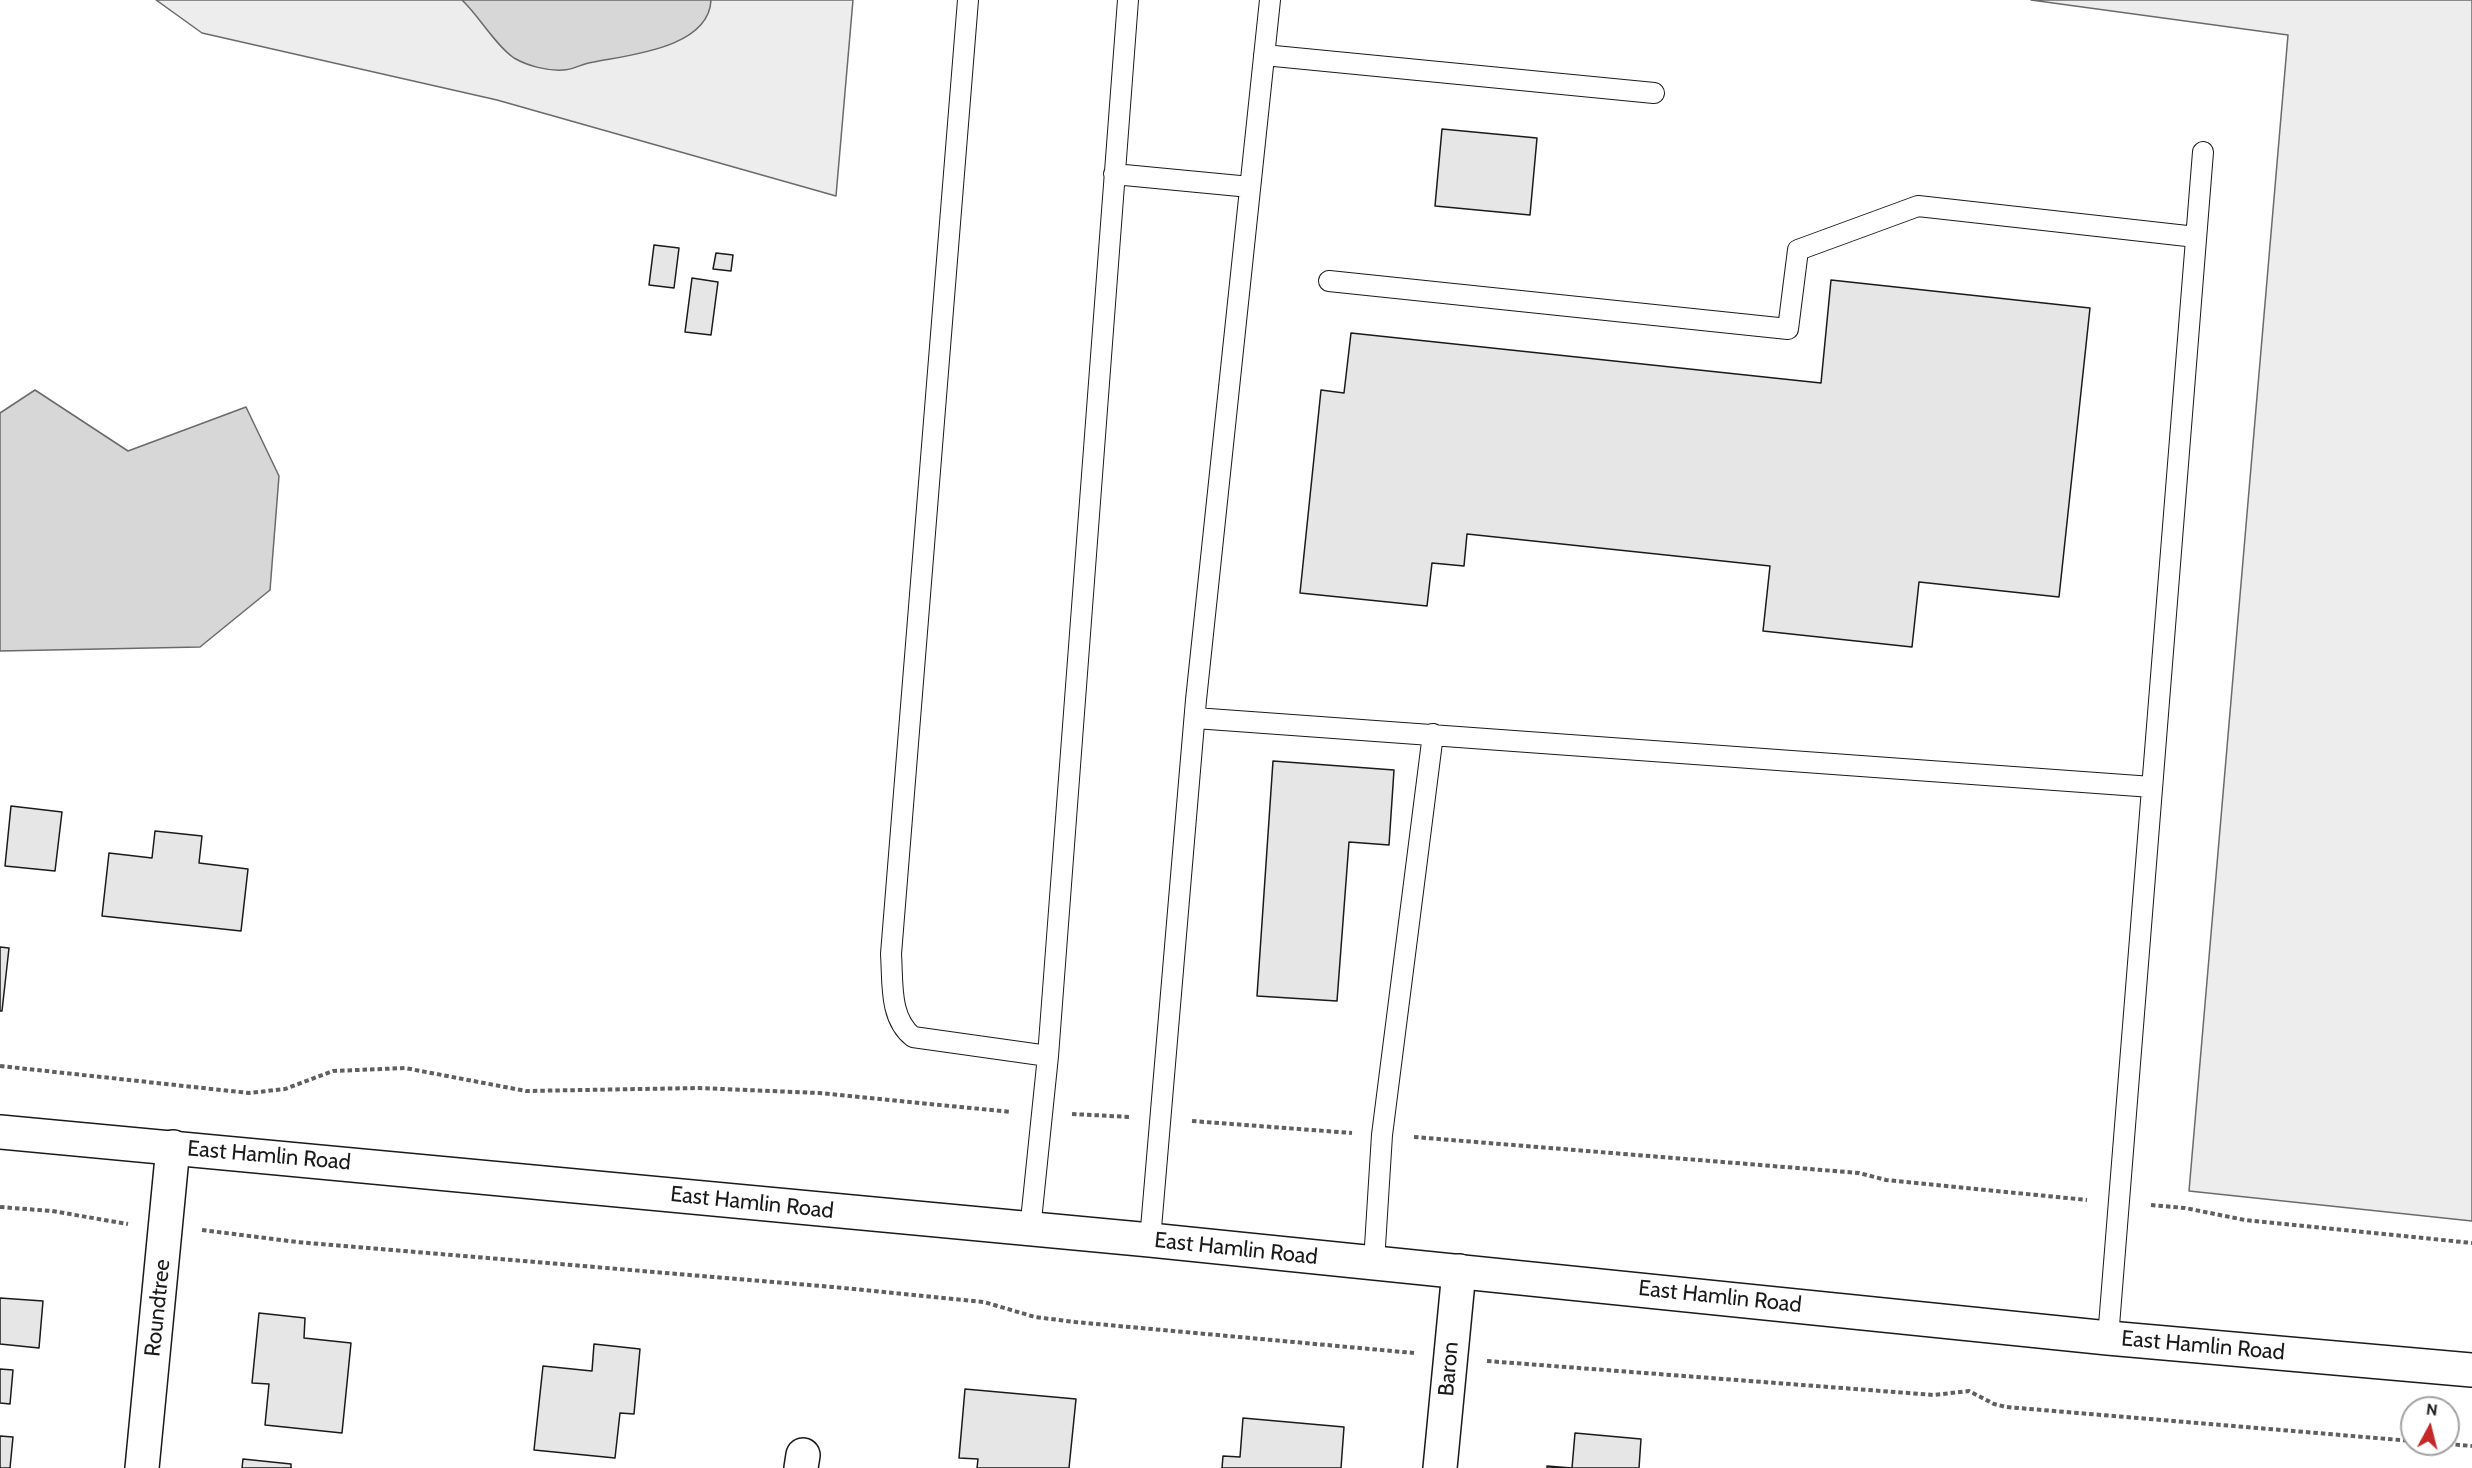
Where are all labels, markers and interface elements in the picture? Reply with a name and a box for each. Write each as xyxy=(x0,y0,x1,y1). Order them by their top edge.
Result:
street label: East Hamlin Road xyxy=(186,1136,352,1176)
street label: East Hamlin Road xyxy=(669,1181,835,1225)
street label: East Hamlin Road xyxy=(1153,1227,1319,1271)
street label: Roundtree xyxy=(140,1258,176,1358)
street label: East Hamlin Road xyxy=(1637,1275,1803,1319)
street label: East Hamlin Road xyxy=(2120,1326,2286,1366)
street label: Baron xyxy=(1433,1341,1465,1397)
north arrow xyxy=(2400,1396,2460,1456)
text: N xyxy=(2425,1400,2439,1420)

